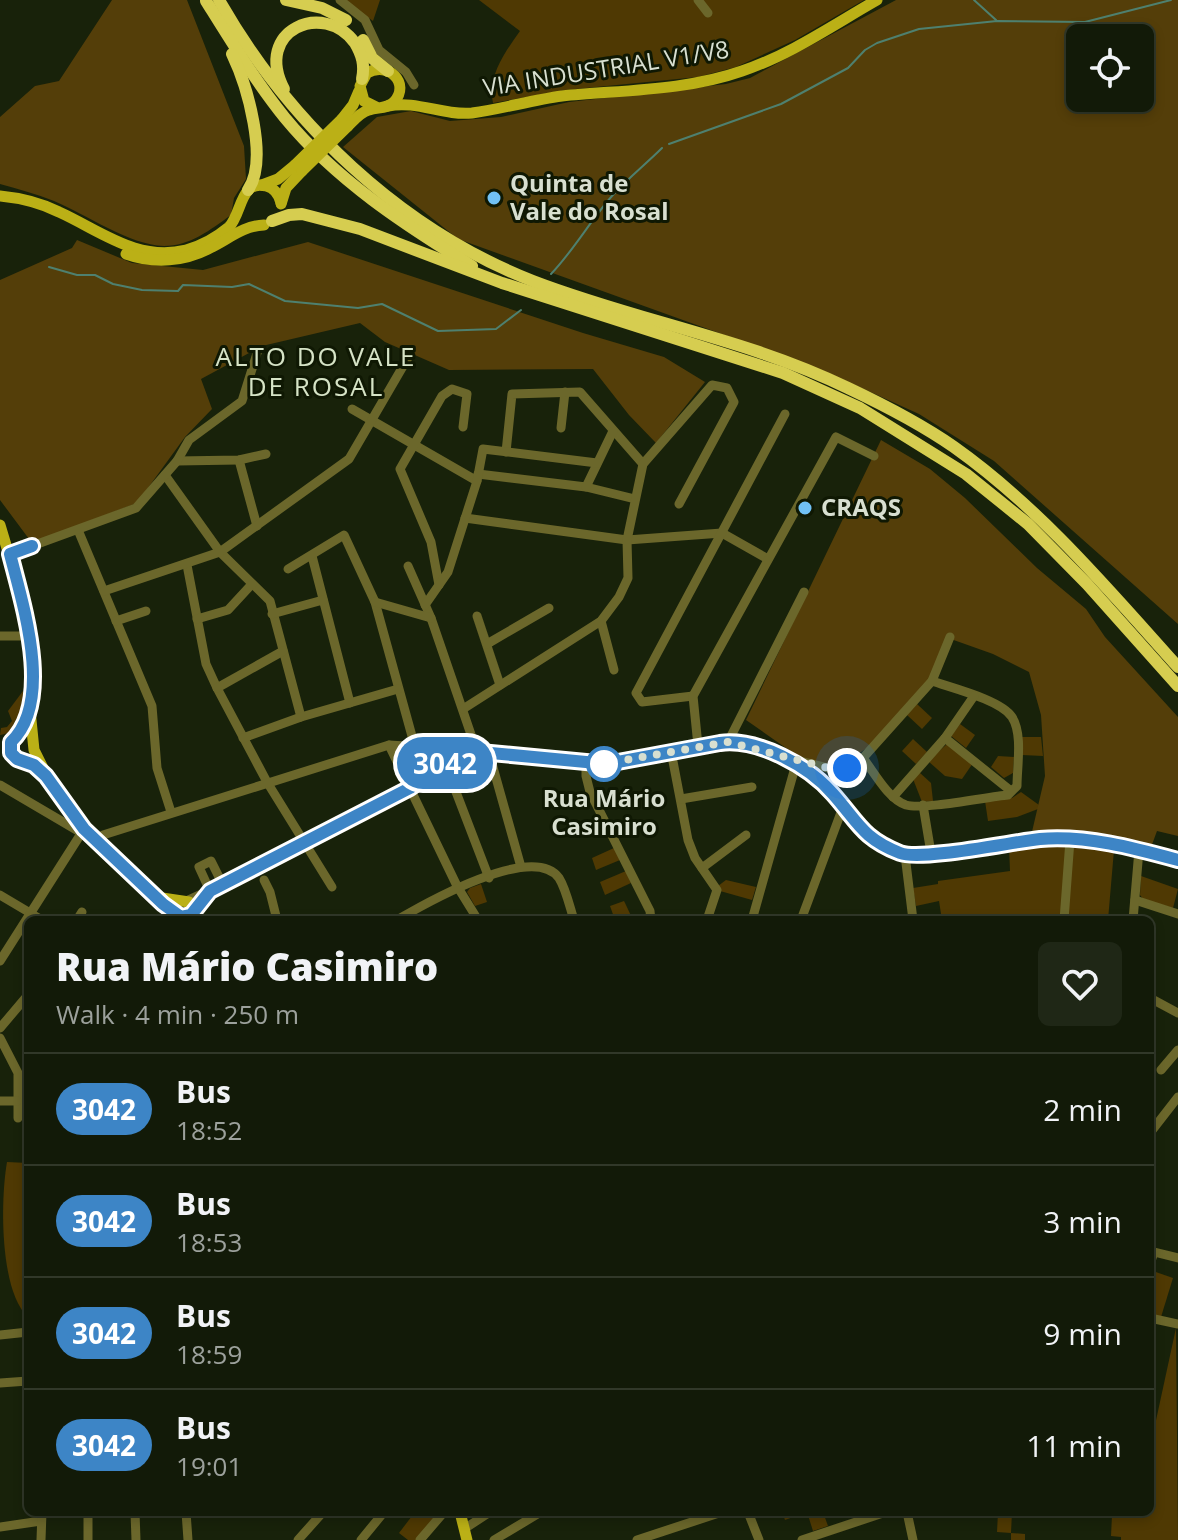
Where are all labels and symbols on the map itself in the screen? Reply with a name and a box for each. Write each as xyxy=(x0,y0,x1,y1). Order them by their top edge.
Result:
street label: VIA INDUSTRIAL V1/V8 xyxy=(480,32,731,103)
place label: Quinta de Vale do Rosal xyxy=(510,166,669,227)
marker: Quinta de Vale do Rosal xyxy=(485,189,503,207)
district label: ALTO DO VALE DE ROSAL xyxy=(215,338,417,404)
place label: CRAQS xyxy=(821,490,901,523)
marker: CRAQS xyxy=(796,499,814,517)
line badge: 3042 xyxy=(389,737,501,789)
marker: Rua Mário Casimiro xyxy=(587,747,621,781)
your location xyxy=(827,748,867,788)
place label: Rua Mário Casimiro xyxy=(543,781,665,842)

